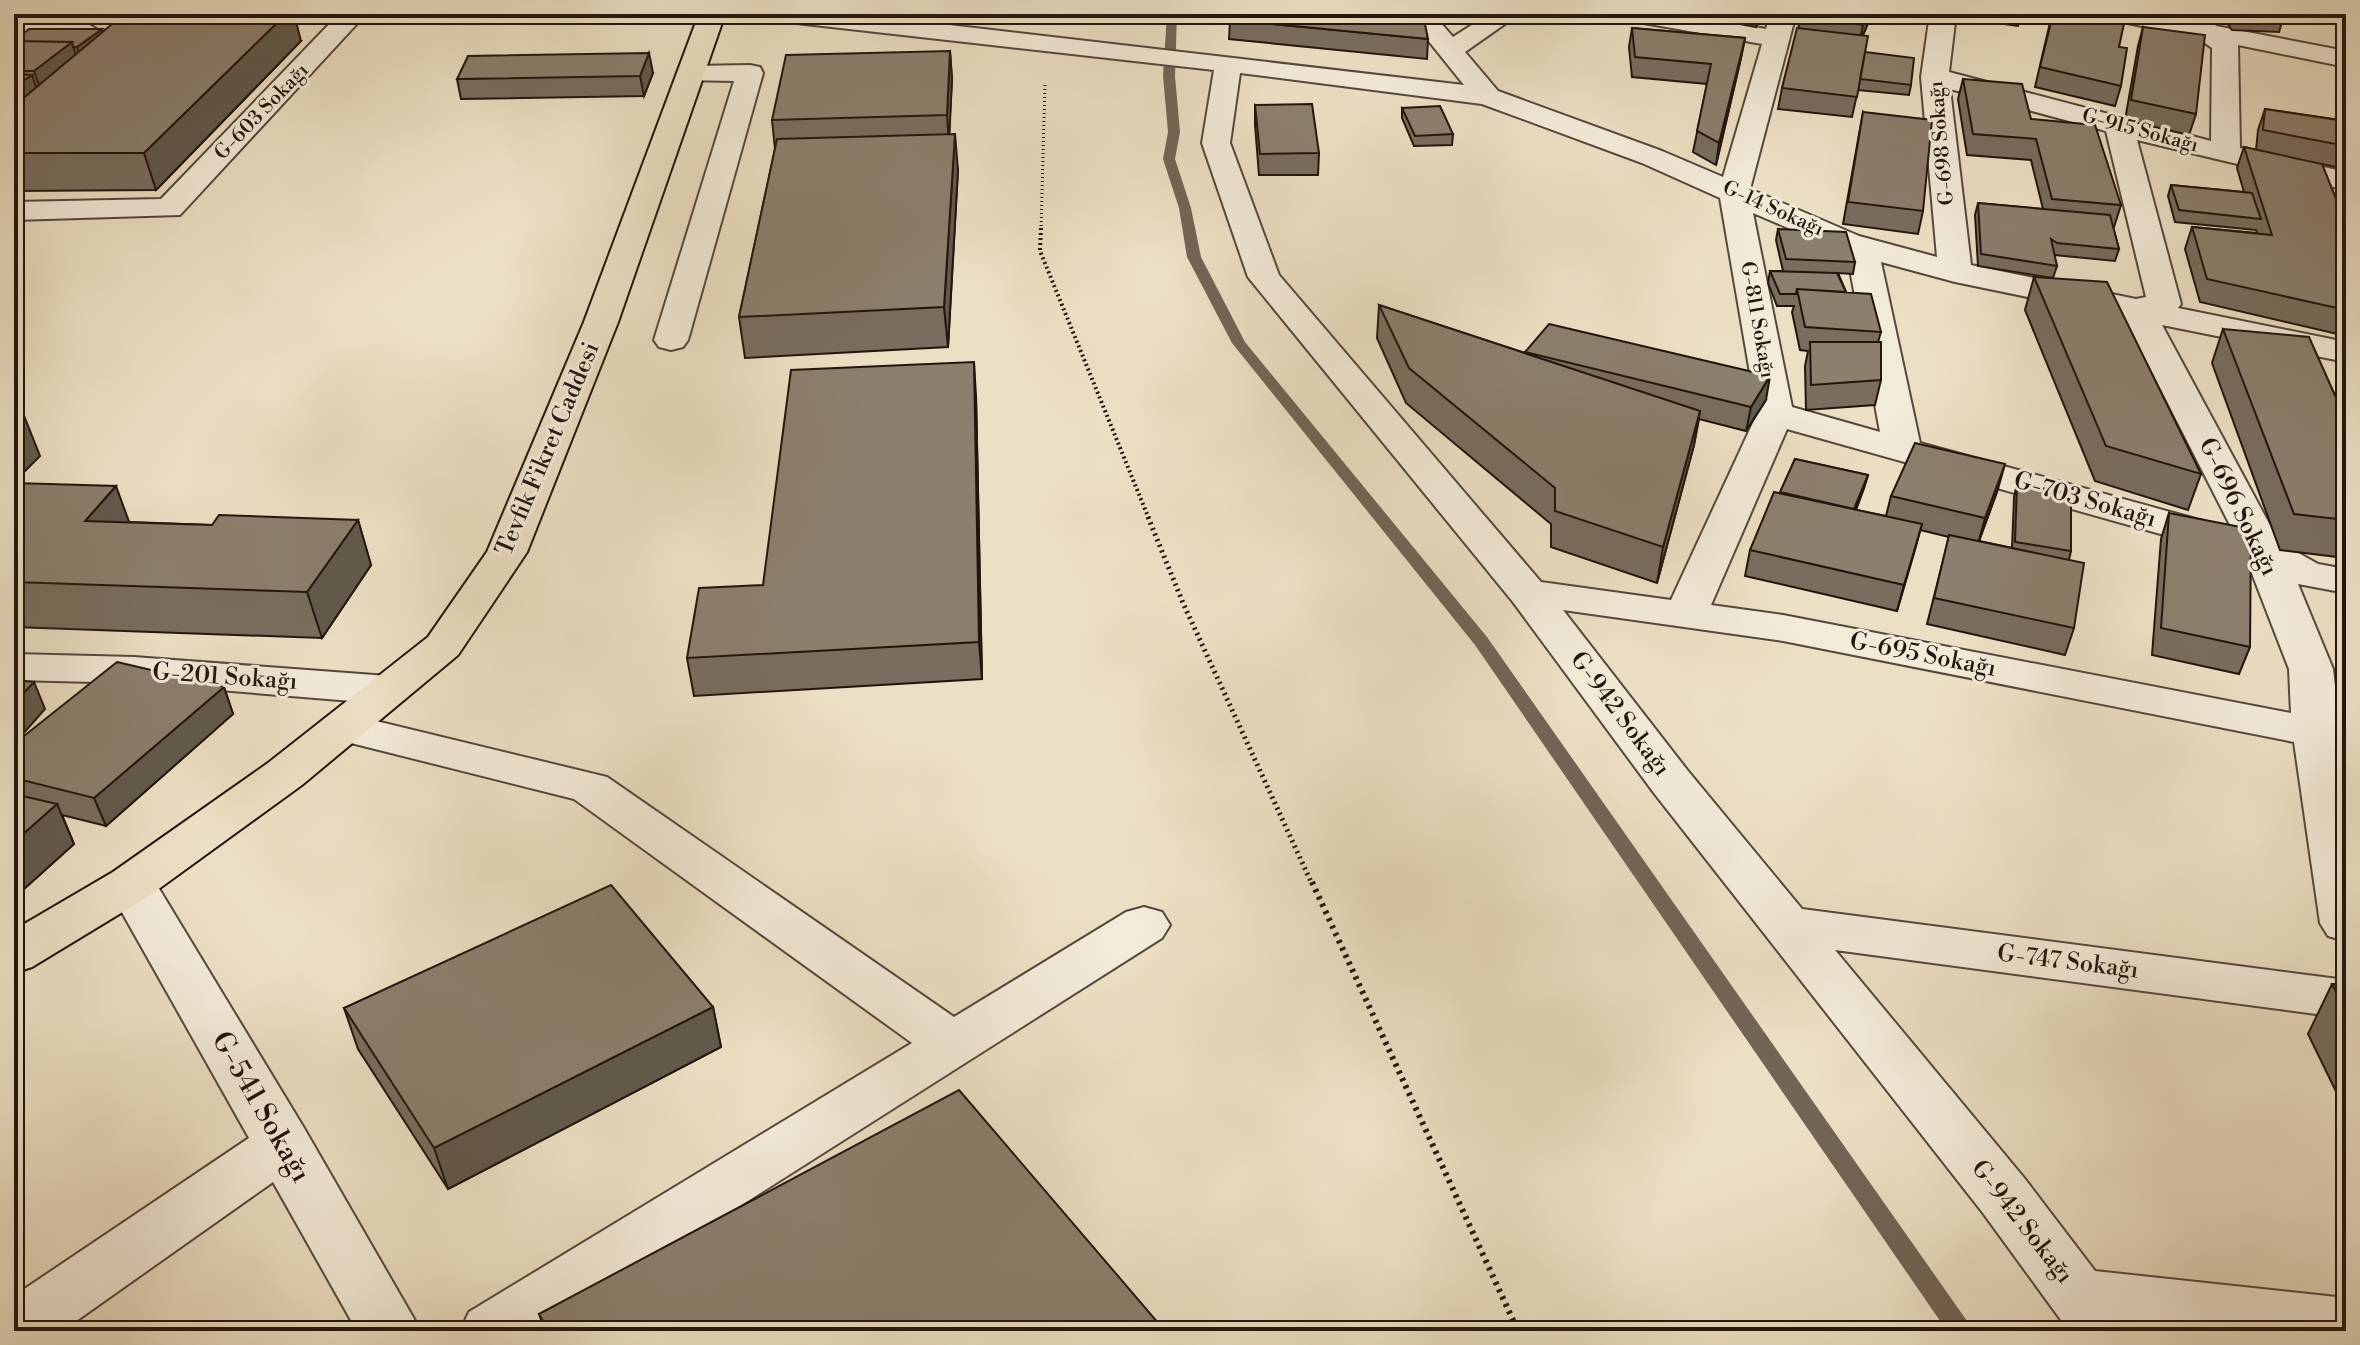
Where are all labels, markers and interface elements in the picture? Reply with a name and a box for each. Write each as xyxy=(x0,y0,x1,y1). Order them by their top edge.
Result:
street label: G-603 Sokağı xyxy=(210,58,315,166)
street label: G-698 Sokağı xyxy=(1924,79,1960,206)
street label: G-915 Sokağı xyxy=(2079,103,2201,159)
street label: G-14 Sokağı xyxy=(1719,176,1828,243)
street label: G-811 Sokağı xyxy=(1734,260,1780,381)
street label: Tevfik Fikret Caddesi xyxy=(489,338,607,560)
street label: G-696 Sokağı xyxy=(2192,433,2284,581)
street label: G-703 Sokağı xyxy=(2010,465,2160,535)
street label: G-695 Sokağı xyxy=(1847,626,1999,684)
street label: G-942 Sokağı xyxy=(1563,646,1677,782)
street label: G-201 Sokağı xyxy=(152,657,299,697)
street label: G-747 Sokağı xyxy=(1996,938,2140,986)
street label: G-541 Sokağı xyxy=(204,1025,318,1189)
street label: G-942 Sokağı xyxy=(1964,1154,2080,1290)

